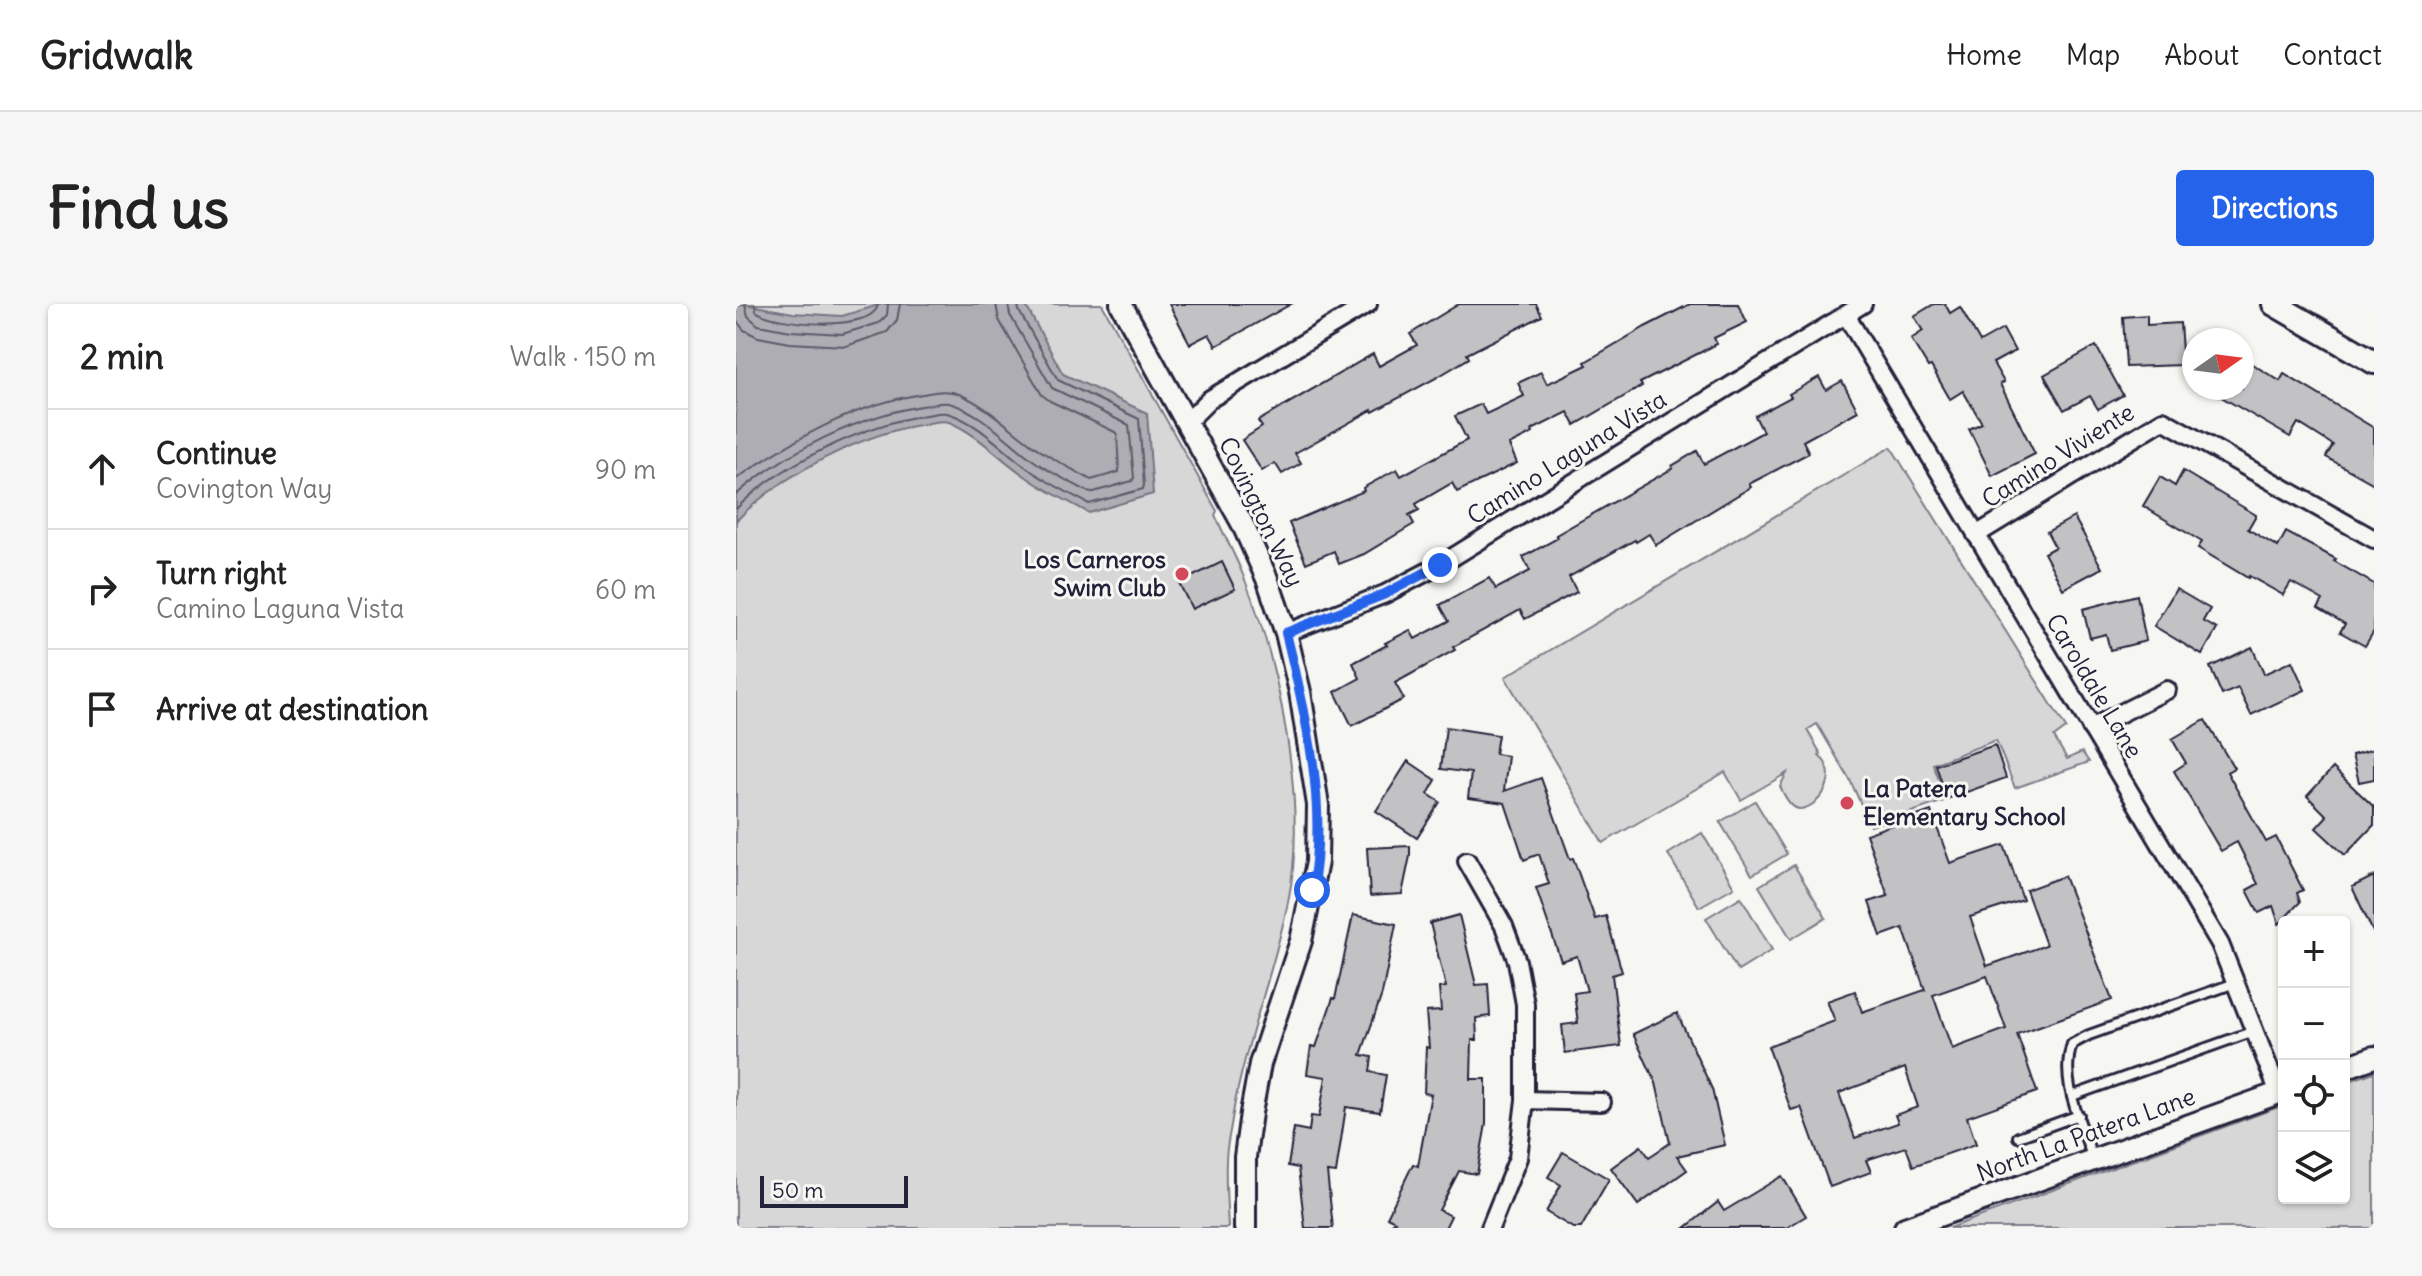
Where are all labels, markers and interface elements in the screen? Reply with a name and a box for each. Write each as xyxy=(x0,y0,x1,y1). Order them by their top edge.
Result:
text: Gridwalk xyxy=(40,32,193,79)
text: Home xyxy=(1946,37,2022,73)
text: Map xyxy=(2066,37,2120,73)
text: About xyxy=(2164,37,2239,73)
text: Contact xyxy=(2283,37,2382,73)
button: Directions xyxy=(2176,170,2374,246)
text: Find us xyxy=(48,173,229,243)
north arrow xyxy=(2182,328,2254,400)
text: 2 min xyxy=(80,335,164,378)
text: Walk · 150 m xyxy=(510,340,656,373)
street label: Camino Laguna Vista xyxy=(1461,384,1672,531)
street label: Camino Viviente xyxy=(1976,396,2139,514)
street label: Covington Way xyxy=(1213,432,1311,591)
text: Continue xyxy=(156,434,277,472)
icon: ahead xyxy=(80,447,124,491)
text: 90 m xyxy=(595,453,656,486)
text: Covington Way xyxy=(156,472,332,505)
place label: Los Carneros Swim Club xyxy=(1023,544,1166,602)
route end xyxy=(1422,547,1458,583)
text: Turn right xyxy=(156,554,287,592)
marker: Los Carneros Swim Club xyxy=(1173,565,1191,583)
icon: right xyxy=(80,567,124,611)
text: 60 m xyxy=(595,573,656,606)
text: Camino Laguna Vista xyxy=(156,592,404,625)
street label: Caroldale Lane xyxy=(2040,608,2150,763)
icon: arrive xyxy=(80,687,124,731)
text: Arrive at destination xyxy=(156,690,428,728)
place label: La Patera Elementary School xyxy=(1863,773,2066,831)
marker: La Patera Elementary School xyxy=(1838,794,1856,812)
route start xyxy=(1294,872,1330,908)
map controls xyxy=(2278,916,2350,1204)
button: + xyxy=(2278,916,2350,988)
button: − xyxy=(2278,988,2350,1060)
button: locate xyxy=(2278,1060,2350,1132)
street label: North La Patera Lane xyxy=(1972,1081,2199,1188)
button: layers xyxy=(2278,1132,2350,1204)
scale bar xyxy=(760,1172,908,1208)
text: 50 m xyxy=(772,1176,824,1204)

